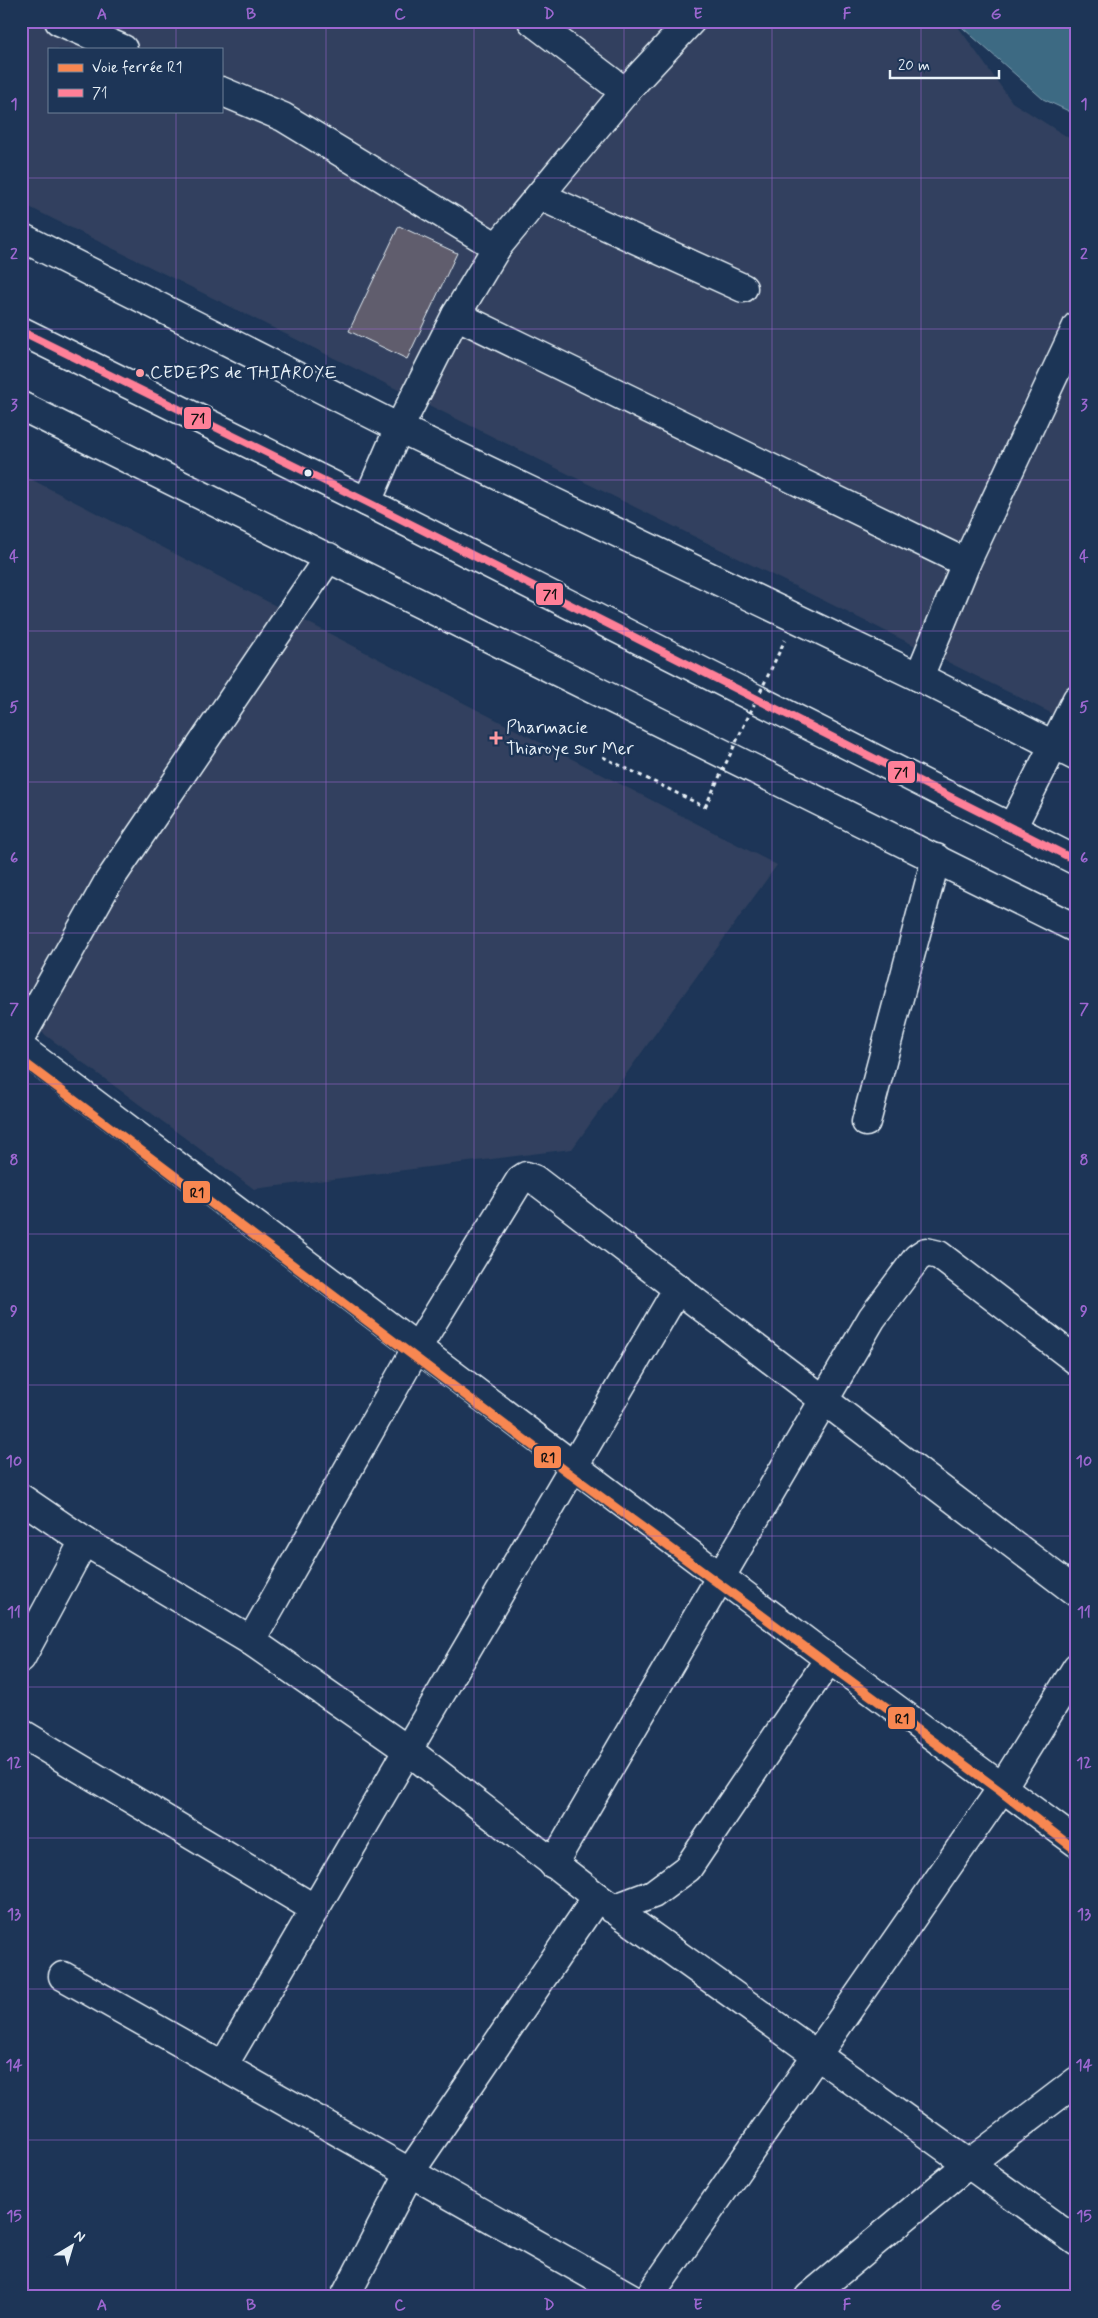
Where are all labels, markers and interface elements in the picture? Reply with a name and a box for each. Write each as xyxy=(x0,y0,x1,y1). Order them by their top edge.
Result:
text: A xyxy=(97,4,107,25)
text: B xyxy=(246,4,256,25)
text: C xyxy=(394,4,406,25)
text: D xyxy=(543,4,555,25)
text: E xyxy=(693,4,703,25)
text: F xyxy=(843,4,852,25)
text: G xyxy=(991,4,1002,25)
legend xyxy=(48,48,222,112)
scale bar xyxy=(890,48,999,80)
text: 20 m xyxy=(898,56,930,76)
text: Voie ferrée R1 xyxy=(92,58,182,78)
text: 71 xyxy=(92,84,108,104)
text: 1 xyxy=(10,94,18,115)
text: 1 xyxy=(1080,94,1088,115)
text: 2 xyxy=(10,244,18,265)
text: 2 xyxy=(1080,244,1088,265)
place label: CEDEPS de THIAROYE xyxy=(150,361,337,385)
marker: CEDEPS de THIAROYE xyxy=(134,367,146,379)
text: 3 xyxy=(10,395,18,416)
text: 3 xyxy=(1080,395,1088,416)
line badge: 71 xyxy=(183,406,212,430)
text: 71 xyxy=(191,410,205,428)
unlabelled marker xyxy=(303,468,313,478)
text: 4 xyxy=(9,546,19,567)
text: 4 xyxy=(1079,546,1089,567)
line badge: 71 xyxy=(535,582,564,606)
text: 71 xyxy=(543,586,557,604)
text: 5 xyxy=(9,697,19,718)
text: 5 xyxy=(1079,697,1089,718)
place label: Pharmacie Thiaroye sur Mer xyxy=(506,716,634,761)
marker: Pharmacie Thiaroye sur Mer xyxy=(490,732,502,744)
line badge: 71 xyxy=(887,760,916,784)
text: 71 xyxy=(894,764,908,782)
text: 6 xyxy=(10,848,18,869)
text: 6 xyxy=(1080,848,1088,869)
text: 7 xyxy=(9,999,19,1020)
text: 7 xyxy=(1079,999,1089,1020)
text: 8 xyxy=(9,1150,19,1171)
text: 8 xyxy=(1079,1150,1089,1171)
line badge: R1 xyxy=(182,1180,211,1204)
text: R1 xyxy=(190,1184,204,1202)
text: 9 xyxy=(10,1301,18,1322)
text: 9 xyxy=(1080,1301,1088,1322)
line badge: R1 xyxy=(533,1445,562,1469)
text: R1 xyxy=(541,1449,555,1467)
text: 10 xyxy=(6,1451,22,1472)
text: 10 xyxy=(1076,1451,1092,1472)
text: 11 xyxy=(7,1602,21,1623)
text: 11 xyxy=(1077,1602,1091,1623)
line badge: R1 xyxy=(887,1706,916,1730)
text: R1 xyxy=(895,1710,909,1728)
text: 12 xyxy=(6,1753,22,1774)
text: 12 xyxy=(1076,1753,1092,1774)
text: 13 xyxy=(7,1904,21,1925)
text: 13 xyxy=(1077,1904,1091,1925)
text: 14 xyxy=(6,2055,23,2076)
text: 14 xyxy=(1076,2055,1093,2076)
text: 15 xyxy=(6,2206,22,2227)
text: 15 xyxy=(1076,2206,1092,2227)
north arrow xyxy=(48,2220,98,2270)
text: N xyxy=(70,2227,89,2247)
text: A xyxy=(97,2295,107,2316)
text: B xyxy=(246,2295,256,2316)
text: C xyxy=(394,2295,406,2316)
text: D xyxy=(543,2295,555,2316)
text: E xyxy=(693,2295,703,2316)
text: F xyxy=(843,2295,852,2316)
text: G xyxy=(991,2295,1002,2316)

